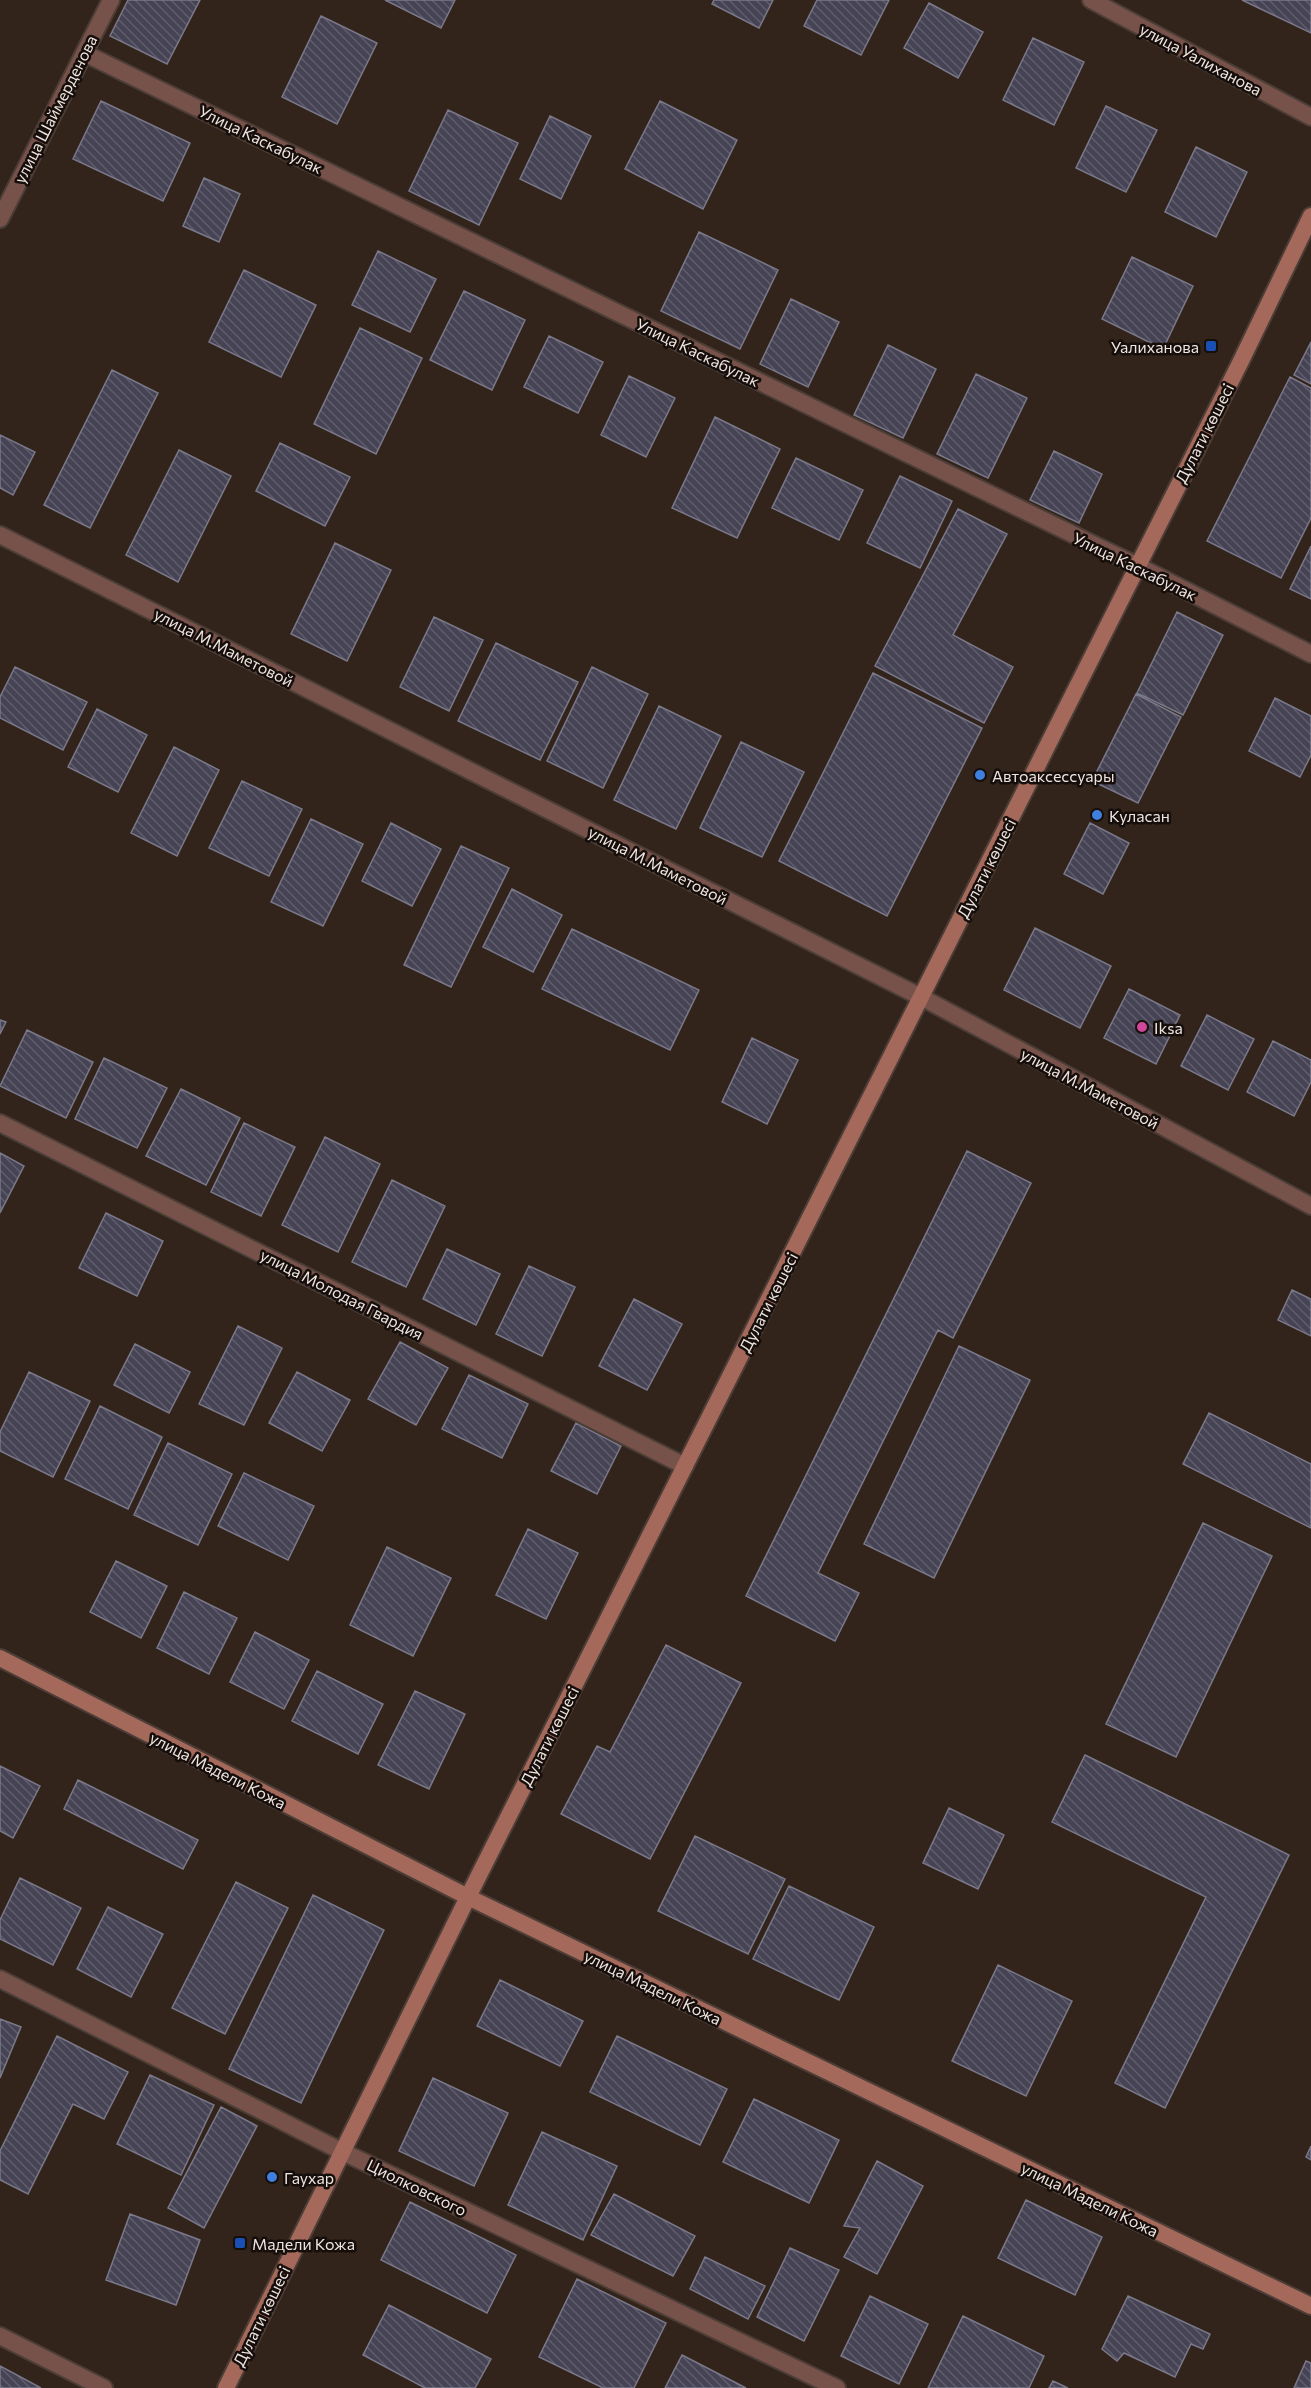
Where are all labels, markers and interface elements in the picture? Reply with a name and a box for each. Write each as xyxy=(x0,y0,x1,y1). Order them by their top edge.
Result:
street label: улица Уалиханова xyxy=(1137,19,1265,99)
street label: улица Шаймерденова xyxy=(9,32,101,186)
street label: Улица Каскабулак xyxy=(196,101,326,177)
street label: Улица Каскабулак xyxy=(633,314,763,390)
place label: Уалиханова xyxy=(1111,337,1199,356)
marker: Уалиханова xyxy=(1204,339,1218,353)
street label: Дулати көшесі xyxy=(1171,380,1237,486)
street label: Улица Каскабулак xyxy=(1070,528,1200,604)
street label: улица М.Маметовой xyxy=(151,604,297,690)
place label: Автоаксессуары xyxy=(992,766,1115,785)
marker: Автоаксессуары xyxy=(973,768,987,782)
place label: Куласан xyxy=(1109,806,1170,825)
marker: Куласан xyxy=(1090,808,1104,822)
street label: Дулати көшесі xyxy=(953,815,1019,921)
street label: улица М.Маметовой xyxy=(585,822,731,908)
place label: Iksa xyxy=(1154,1018,1183,1037)
marker: Iksa xyxy=(1135,1020,1149,1034)
street label: улица М.Маметовой xyxy=(1018,1044,1162,1132)
street label: улица Молодая Гвардия xyxy=(257,1245,427,1343)
street label: Дулати көшесі xyxy=(735,1249,801,1355)
street label: Дулати көшесі xyxy=(516,1683,582,1789)
street label: улица Мадели Кожа xyxy=(147,1728,289,1812)
street label: улица Мадели Кожа xyxy=(581,1946,725,2028)
street label: Циолковского xyxy=(364,2155,470,2219)
street label: улица Мадели Кожа xyxy=(1018,2158,1162,2240)
place label: Гаухар xyxy=(284,2168,334,2187)
marker: Гаухар xyxy=(265,2170,279,2184)
place label: Мадели Кожа xyxy=(252,2234,355,2253)
marker: Мадели Кожа xyxy=(233,2236,247,2250)
street label: Дулати көшесі xyxy=(229,2263,293,2369)

